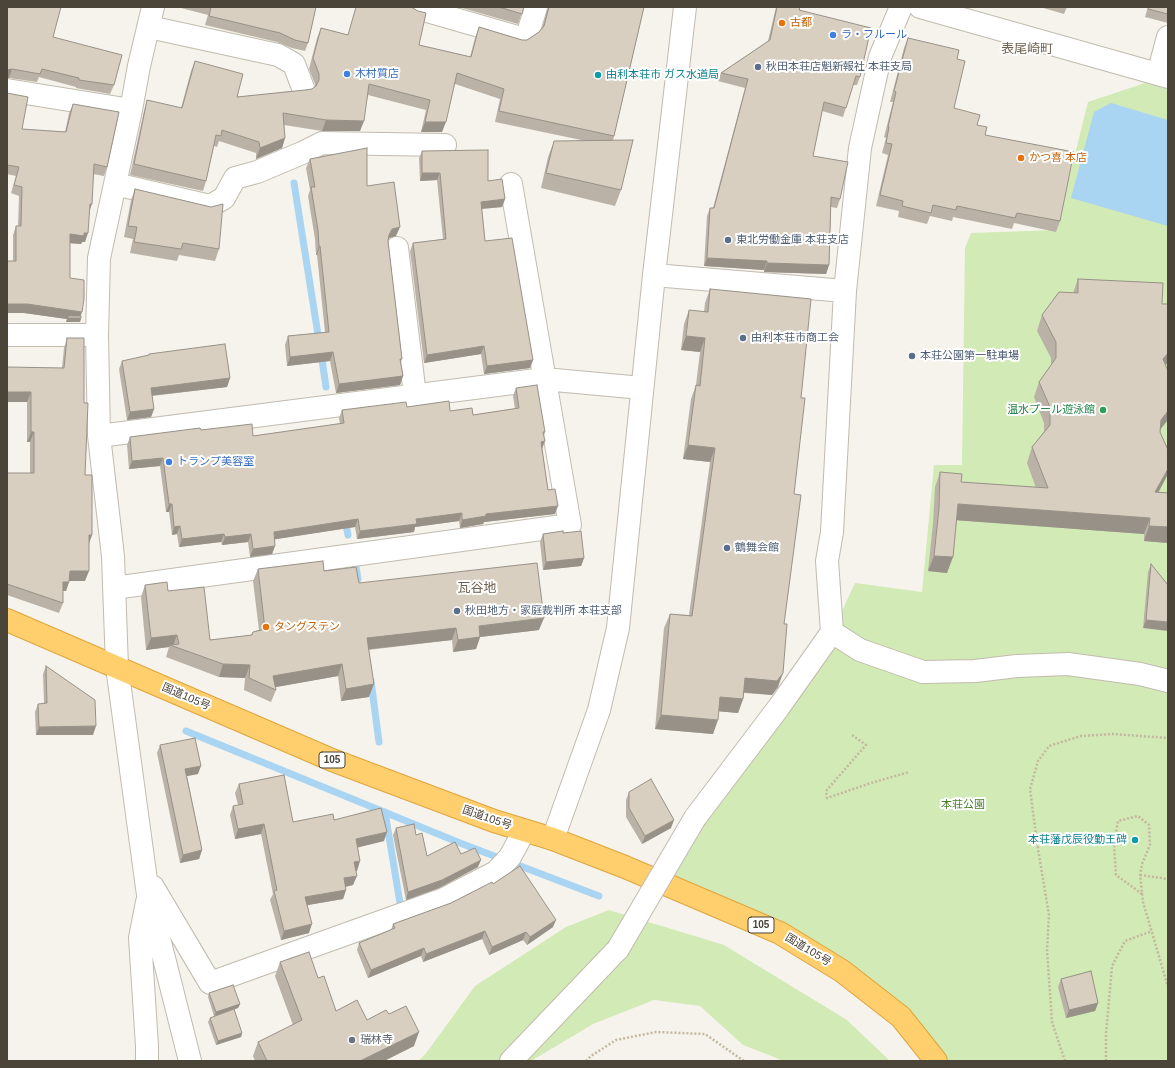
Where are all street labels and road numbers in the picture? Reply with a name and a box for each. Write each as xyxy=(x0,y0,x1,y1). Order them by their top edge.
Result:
street label: 国道105号 xyxy=(160,681,212,713)
road number: 105 xyxy=(319,752,345,768)
street label: 国道105号 xyxy=(461,803,513,833)
road number: 105 xyxy=(748,917,774,933)
street label: 国道105号 xyxy=(783,931,833,969)

